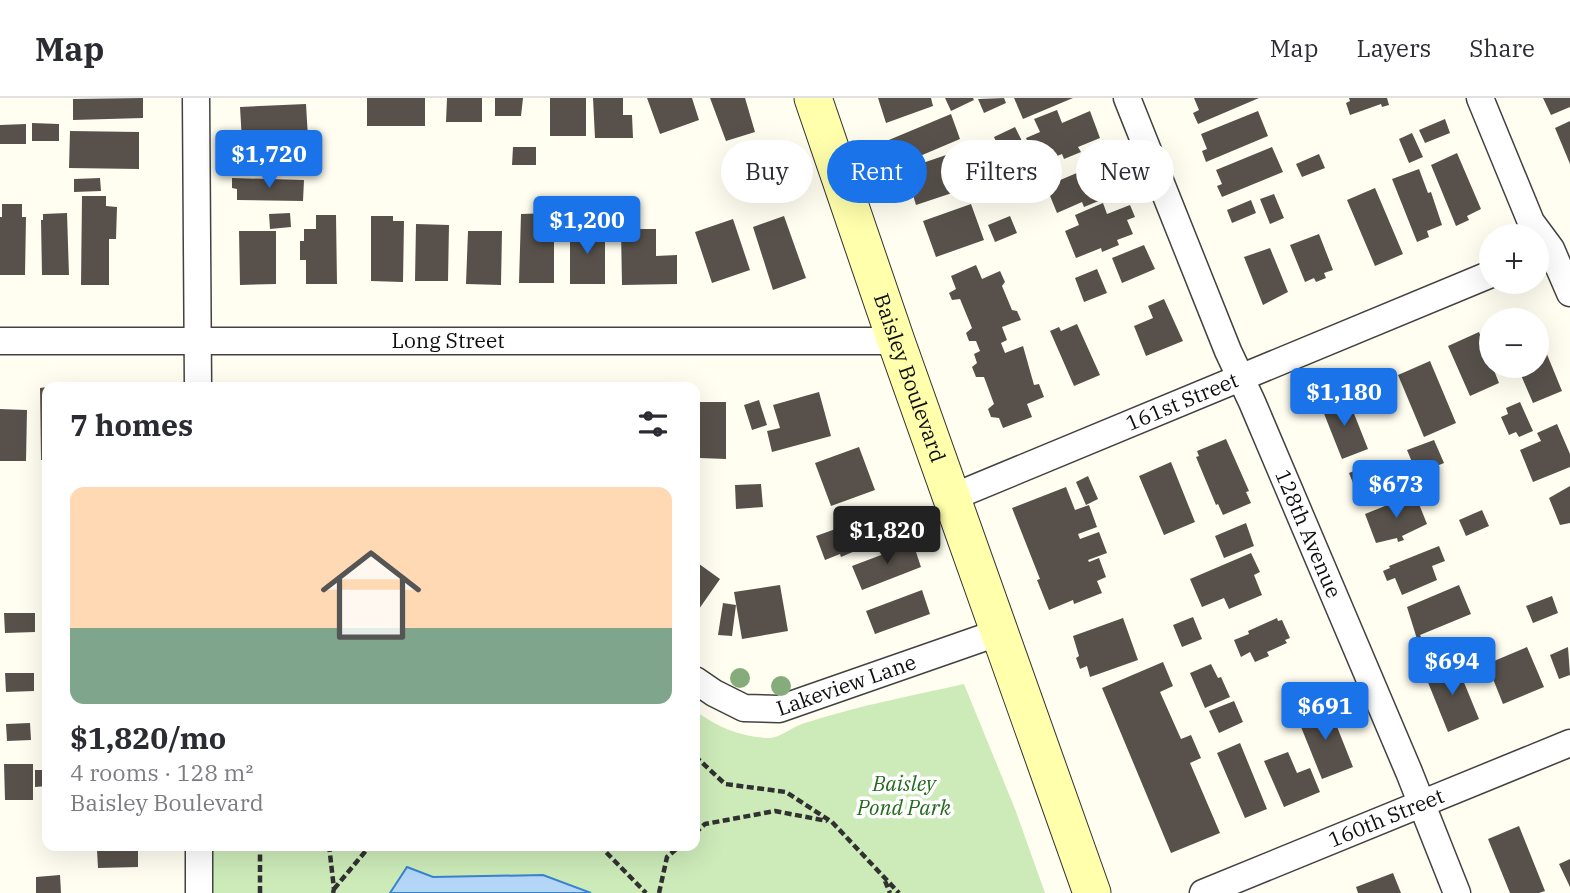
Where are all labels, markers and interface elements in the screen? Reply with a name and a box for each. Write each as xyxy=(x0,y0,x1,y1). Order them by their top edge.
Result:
text: Map xyxy=(35,27,104,70)
text: Map xyxy=(1270,32,1318,64)
text: Layers xyxy=(1356,32,1431,64)
text: Share xyxy=(1469,32,1535,64)
pin: $1,720 xyxy=(212,130,326,190)
text: $1,720 xyxy=(231,138,307,168)
chip: Buy xyxy=(721,140,813,203)
chip: Rent xyxy=(827,140,927,203)
chip: Filters xyxy=(941,140,1062,203)
chip: New xyxy=(1076,140,1174,203)
pin: $1,200 xyxy=(530,197,644,256)
text: $1,200 xyxy=(549,204,625,234)
map controls xyxy=(1479,224,1549,378)
button: + xyxy=(1479,224,1549,294)
street label: Baisley Boulevard xyxy=(868,290,953,466)
button: − xyxy=(1479,308,1549,378)
street label: Long Street xyxy=(391,326,505,354)
street label: 161st Street xyxy=(1121,365,1242,437)
pin: $1,180 xyxy=(1287,368,1401,428)
text: $1,180 xyxy=(1306,376,1382,406)
text: 7 homes xyxy=(70,405,193,444)
icon: filters xyxy=(634,405,672,443)
pin: $673 xyxy=(1355,460,1437,520)
street label: 128th Avenue xyxy=(1269,465,1349,602)
text: $673 xyxy=(1368,468,1424,498)
pin: $1,820 xyxy=(830,506,944,566)
text: $1,820 xyxy=(849,514,925,544)
icon: home xyxy=(308,532,434,658)
pin: $694 xyxy=(1411,638,1493,697)
text: $694 xyxy=(1424,645,1480,675)
street label: Lakeview Lane xyxy=(773,647,920,722)
pin: $691 xyxy=(1284,682,1366,742)
text: $691 xyxy=(1297,690,1353,720)
text: $1,820/mo xyxy=(70,718,226,757)
text: 4 rooms · 128 m² xyxy=(70,757,253,787)
park label: Baisley Pond Park xyxy=(856,769,952,821)
street label: 160th Street xyxy=(1324,781,1448,853)
text: Baisley Boulevard xyxy=(70,787,264,817)

